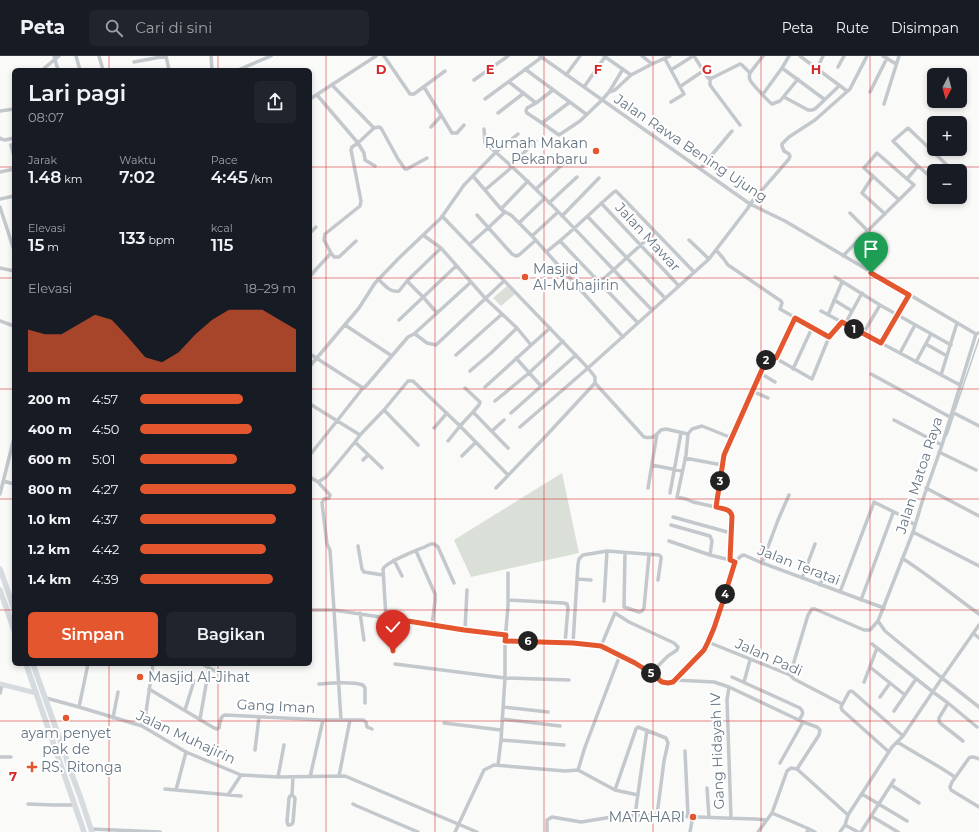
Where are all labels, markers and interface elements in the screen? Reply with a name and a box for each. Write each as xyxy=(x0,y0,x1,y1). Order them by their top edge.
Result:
search box xyxy=(89,10,369,46)
text: Peta xyxy=(20,16,65,39)
icon: search xyxy=(103,17,125,39)
text: Cari di sini xyxy=(135,18,212,37)
text: Peta xyxy=(782,19,814,37)
text: Rute xyxy=(836,19,869,37)
text: Disimpan xyxy=(891,19,959,37)
text: D xyxy=(376,61,387,77)
text: E xyxy=(486,61,495,77)
text: F xyxy=(594,61,602,77)
text: G xyxy=(702,61,712,77)
text: H xyxy=(811,61,821,77)
north arrow xyxy=(927,68,967,108)
map controls xyxy=(927,68,967,204)
text: Lari pagi xyxy=(28,80,126,107)
button: share xyxy=(254,81,296,123)
street label: Jalan Rawa Bening Ujung xyxy=(610,89,771,206)
text: 08:07 xyxy=(28,109,64,125)
button: + xyxy=(927,116,967,156)
place label: Rumah Makan Pekanbaru xyxy=(485,134,588,168)
marker: Rumah Makan Pekanbaru xyxy=(591,146,601,156)
text: Jarak xyxy=(28,153,57,167)
text: Waktu xyxy=(119,153,156,167)
text: Pace xyxy=(211,153,238,167)
button: − xyxy=(927,164,967,204)
text: 1.48 xyxy=(28,167,61,187)
text: 7:02 xyxy=(119,167,155,187)
text: 4:45 xyxy=(211,167,248,187)
text: km xyxy=(61,172,82,186)
text: /km xyxy=(248,172,273,186)
street label: Jalan Mawar xyxy=(611,198,685,276)
text: Elevasi xyxy=(28,221,65,235)
text: kcal xyxy=(211,221,233,235)
text: 133 xyxy=(119,228,146,248)
pin xyxy=(854,232,888,273)
text: bpm xyxy=(146,233,175,247)
text: 15 xyxy=(28,235,44,255)
text: 115 xyxy=(211,235,234,255)
icon: arrive xyxy=(860,238,882,260)
text: m xyxy=(44,240,59,254)
place label: Masjid Al-Muhajirin xyxy=(533,260,619,294)
marker: Masjid Al-Muhajirin xyxy=(520,272,530,282)
text: Elevasi xyxy=(28,280,72,296)
text: 18–29 m xyxy=(244,280,296,296)
pin: 1 xyxy=(844,319,864,339)
text: 1 xyxy=(852,322,856,336)
pin: 2 xyxy=(756,350,776,370)
text: 2 xyxy=(763,353,769,367)
text: 200 m xyxy=(28,391,71,407)
text: 4:57 xyxy=(92,391,118,407)
street label: Jalan Matoa Raya xyxy=(891,414,946,537)
text: 400 m xyxy=(28,421,72,437)
text: 4:50 xyxy=(92,421,119,437)
text: 600 m xyxy=(28,451,71,467)
text: 5:01 xyxy=(92,451,115,467)
pin: 3 xyxy=(710,471,730,491)
text: 3 xyxy=(717,474,723,488)
text: 800 m xyxy=(28,481,72,497)
text: 4:27 xyxy=(92,481,118,497)
text: 1.0 km xyxy=(28,511,71,527)
text: 4:37 xyxy=(92,511,118,527)
text: 1.2 km xyxy=(28,541,70,557)
text: 4:42 xyxy=(92,541,119,557)
street label: Jalan Teratai xyxy=(754,541,843,589)
text: 1.4 km xyxy=(28,571,71,587)
text: 4:39 xyxy=(92,571,119,587)
pin: 4 xyxy=(715,584,735,604)
text: 4 xyxy=(721,587,729,601)
pin xyxy=(376,610,410,651)
button: Simpan xyxy=(28,612,158,658)
button: Bagikan xyxy=(166,612,296,658)
icon: check xyxy=(382,616,404,638)
pin: 6 xyxy=(518,631,538,651)
text: 6 xyxy=(524,634,532,648)
street label: Jalan Padi xyxy=(732,634,805,680)
pin: 5 xyxy=(641,663,661,683)
text: 5 xyxy=(648,666,654,680)
place label: Masjid Al-Jihat xyxy=(148,668,251,686)
marker: Masjid Al-Jihat xyxy=(135,672,145,682)
street label: Gang Hidayah IV xyxy=(706,692,728,810)
street label: Gang Iman xyxy=(236,695,316,717)
street label: Jalan Muhajirin xyxy=(133,706,238,768)
marker: ayam penyet pak de xyxy=(61,713,71,723)
place label: ayam penyet pak de xyxy=(21,724,112,758)
place label: RS. Ritonga xyxy=(41,758,122,776)
marker: RS. Ritonga xyxy=(26,761,38,773)
text: 7 xyxy=(9,768,17,784)
place label: MATAHARI xyxy=(609,808,685,826)
marker: MATAHARI xyxy=(688,812,698,822)

